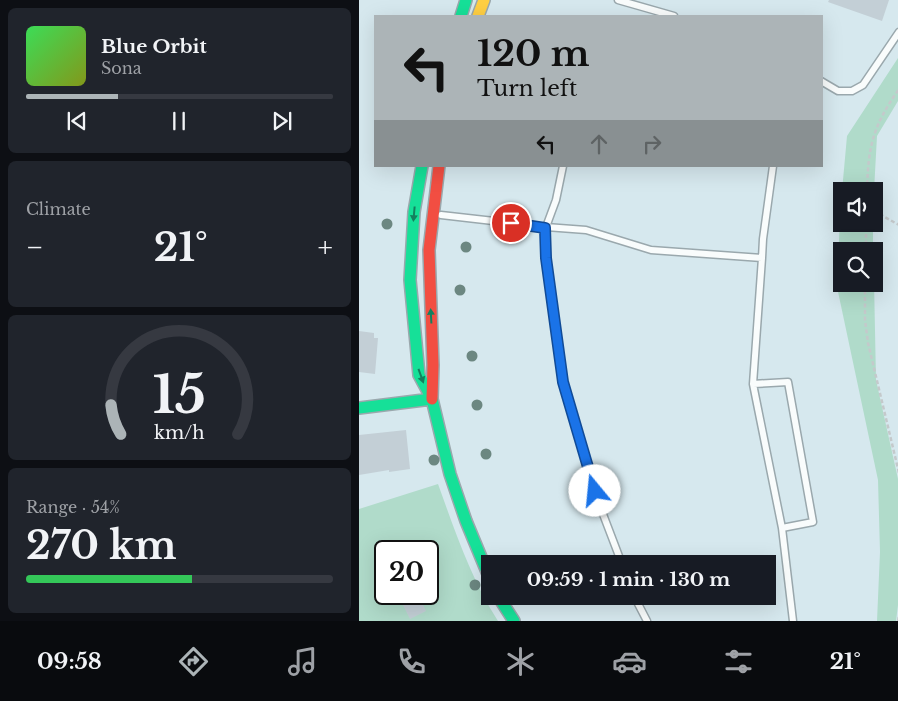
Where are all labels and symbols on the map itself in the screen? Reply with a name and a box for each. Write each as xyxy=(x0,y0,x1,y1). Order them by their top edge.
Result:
pin xyxy=(490,202,532,244)
one-way arrow xyxy=(410,207,418,223)
one-way arrow xyxy=(426,307,434,323)
one-way arrow xyxy=(417,369,425,384)
position arrow xyxy=(568,464,620,516)
speed limit sign: 20 xyxy=(374,540,439,605)

